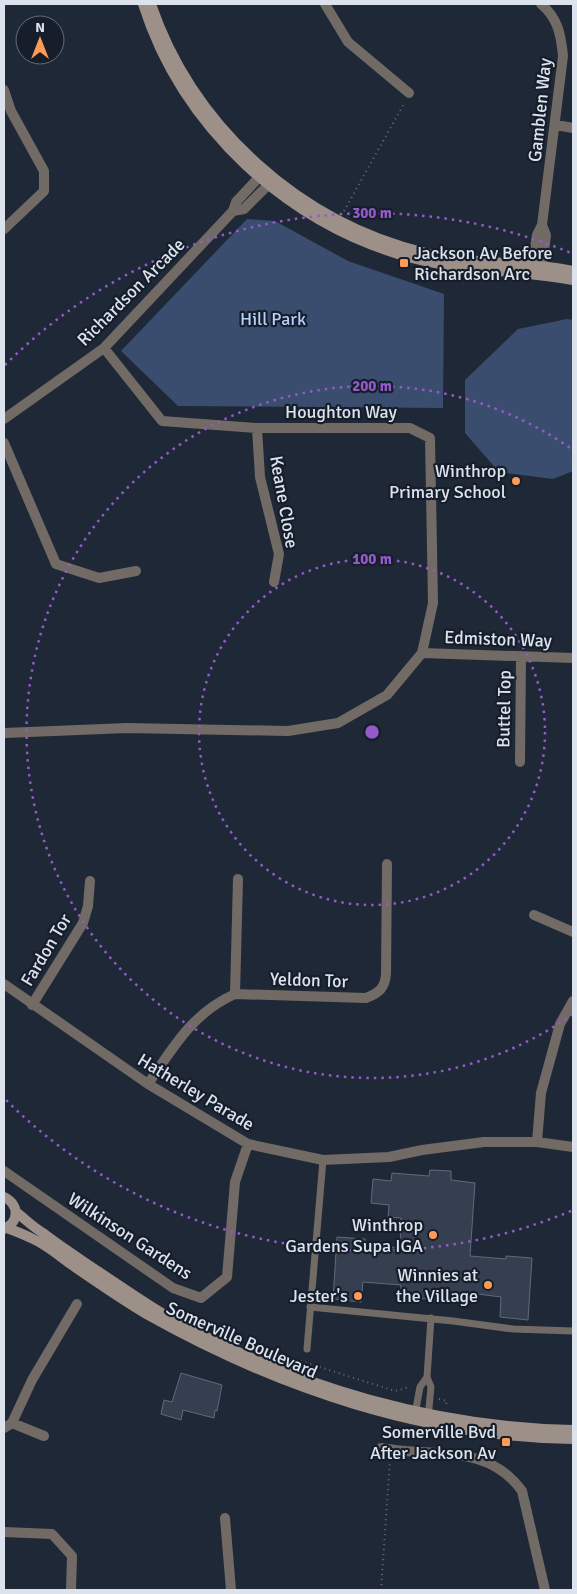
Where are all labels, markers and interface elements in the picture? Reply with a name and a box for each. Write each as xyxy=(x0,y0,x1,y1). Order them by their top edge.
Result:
north arrow xyxy=(15,15,65,65)
text: N xyxy=(35,19,45,36)
street label: Gamblen Way xyxy=(524,56,556,163)
text: 300 m xyxy=(352,204,392,222)
street label: Richardson Arcade xyxy=(72,233,190,351)
place label: Jackson Av Before Richardson Arc xyxy=(414,242,552,285)
marker: Jackson Av Before Richardson Arc xyxy=(398,257,410,269)
park label: Hill Park xyxy=(240,308,306,330)
text: 200 m xyxy=(352,377,392,395)
street label: Houghton Way xyxy=(285,401,398,423)
street label: Keane Close xyxy=(265,454,303,550)
place label: Winthrop Primary School xyxy=(389,460,506,503)
marker: Winthrop Primary School xyxy=(510,475,522,487)
text: 100 m xyxy=(352,550,392,568)
street label: Edmiston Way xyxy=(444,626,553,652)
street label: Buttel Top xyxy=(492,670,516,748)
centre of rings xyxy=(363,723,381,741)
street label: Fardon Tor xyxy=(16,910,76,990)
street label: Yeldon Tor xyxy=(270,968,349,992)
street label: Hatherley Parade xyxy=(134,1049,258,1135)
street label: Wilkinson Gardens xyxy=(64,1188,196,1284)
place label: Winthrop Gardens Supa IGA xyxy=(285,1214,423,1257)
marker: Winthrop Gardens Supa IGA xyxy=(427,1229,439,1241)
place label: Winnies at the Village xyxy=(396,1264,478,1307)
marker: Winnies at the Village xyxy=(482,1279,494,1291)
place label: Jester's xyxy=(290,1285,348,1307)
marker: Jester's xyxy=(352,1290,364,1302)
street label: Somerville Boulevard xyxy=(163,1297,321,1383)
place label: Somerville Bvd After Jackson Av xyxy=(370,1421,497,1464)
marker: Somerville Bvd After Jackson Av xyxy=(500,1436,512,1448)

